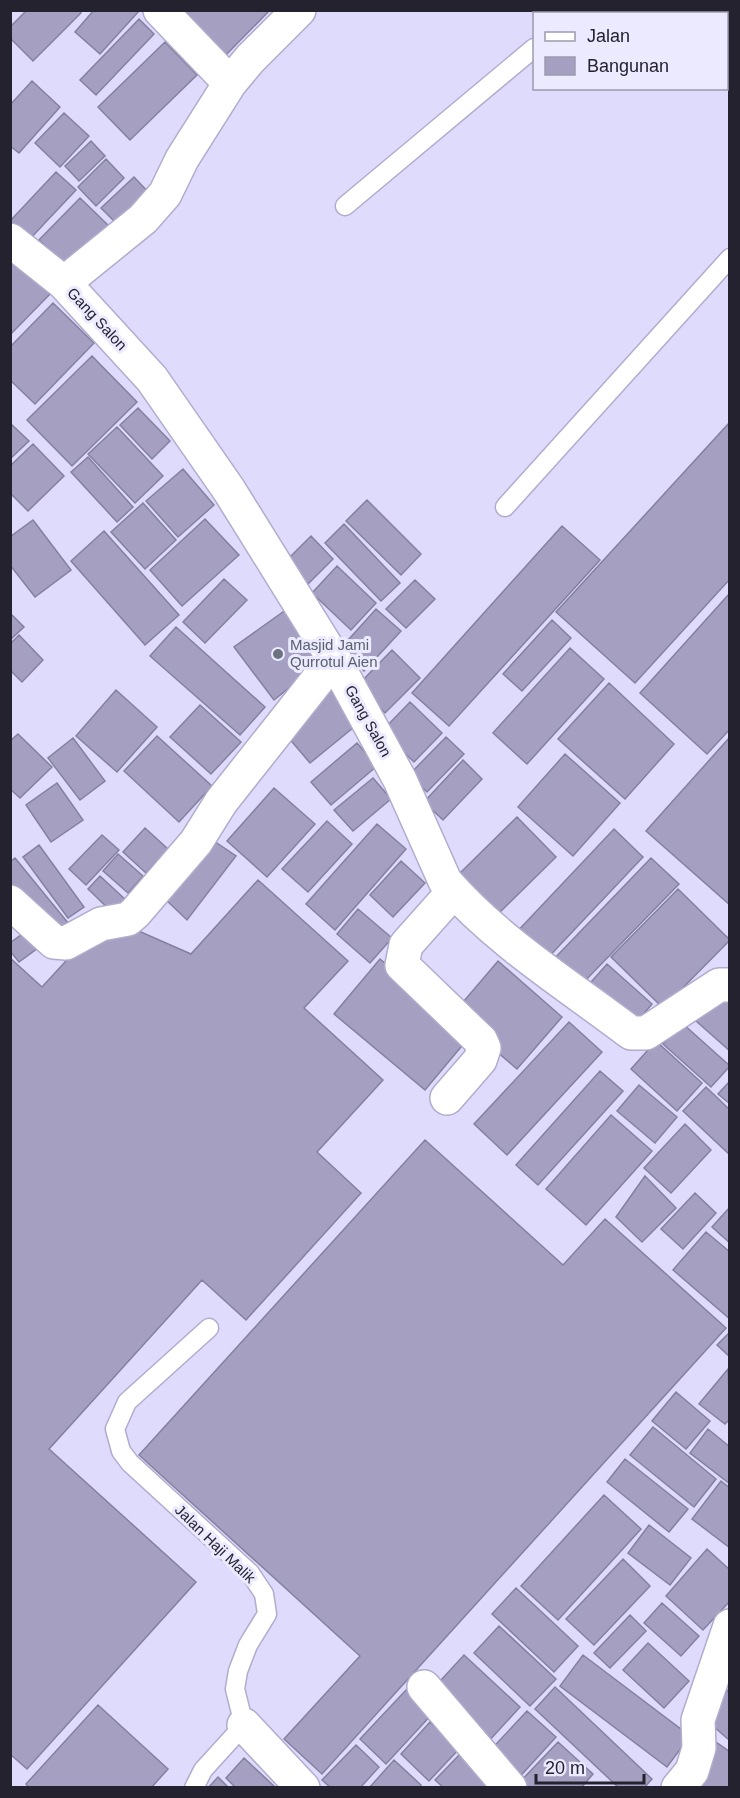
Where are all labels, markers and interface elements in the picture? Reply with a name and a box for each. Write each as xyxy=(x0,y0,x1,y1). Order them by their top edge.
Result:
legend xyxy=(533,12,728,90)
text: Jalan xyxy=(587,26,630,46)
text: Bangunan xyxy=(587,56,669,76)
street label: Gang Salon xyxy=(64,284,131,353)
place label: Masjid Jami Qurrotul Aien xyxy=(290,636,378,670)
marker: Masjid Jami Qurrotul Aien xyxy=(271,647,285,661)
street label: Gang Salon xyxy=(342,682,395,760)
street label: Jalan Haji Malik xyxy=(172,1501,259,1587)
scale bar xyxy=(536,1747,644,1785)
text: 20 m xyxy=(545,1758,585,1778)

